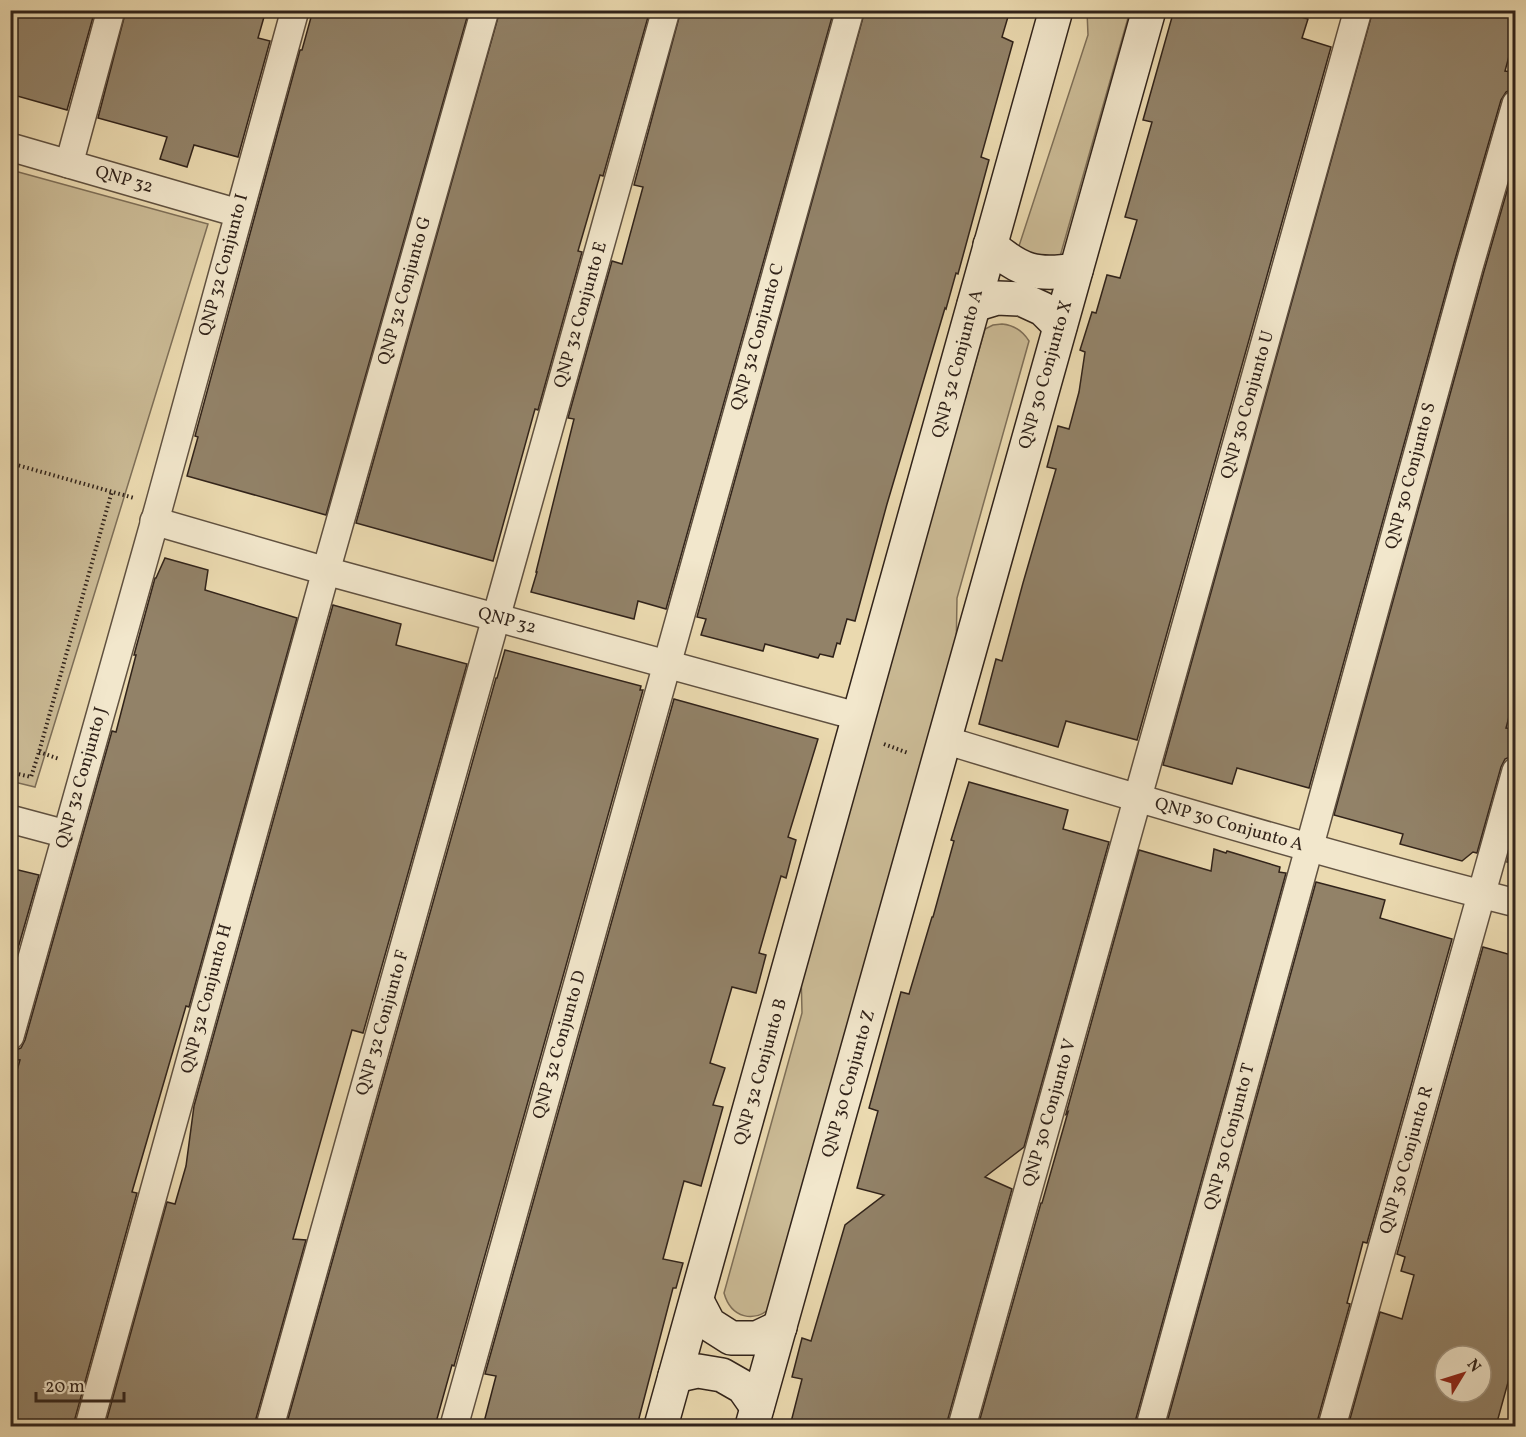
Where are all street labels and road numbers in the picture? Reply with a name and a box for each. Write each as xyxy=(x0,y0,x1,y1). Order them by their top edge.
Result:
street label: QNP 32 xyxy=(92,160,156,200)
street label: QNP 32 Conjunto I xyxy=(193,191,255,339)
street label: QNP 32 Conjunto G xyxy=(372,214,438,368)
street label: QNP 32 Conjunto E xyxy=(548,239,614,391)
street label: QNP 32 Conjunto C xyxy=(725,260,791,414)
street label: QNP 32 Conjunto A xyxy=(926,287,990,441)
street label: QNP 30 Conjunto X xyxy=(1013,298,1079,452)
street label: QNP 30 Conjunto U xyxy=(1215,328,1281,482)
street label: QNP 30 Conjunto S xyxy=(1379,400,1443,552)
street label: QNP 32 xyxy=(475,601,539,641)
street label: QNP 32 Conjunto J xyxy=(50,704,114,852)
street label: QNP 30 Conjunto A xyxy=(1152,792,1307,858)
street label: QNP 32 Conjunto H xyxy=(175,921,239,1077)
street label: QNP 32 Conjunto F xyxy=(350,947,416,1099)
street label: QNP 32 Conjunto D xyxy=(527,968,593,1122)
street label: QNP 32 Conjunto B xyxy=(728,996,794,1148)
street label: QNP 30 Conjunto Z xyxy=(816,1007,882,1161)
street label: QNP 30 Conjunto V xyxy=(1017,1036,1083,1190)
street label: QNP 30 Conjunto T xyxy=(1198,1060,1262,1213)
street label: QNP 30 Conjunto R xyxy=(1374,1083,1440,1237)

